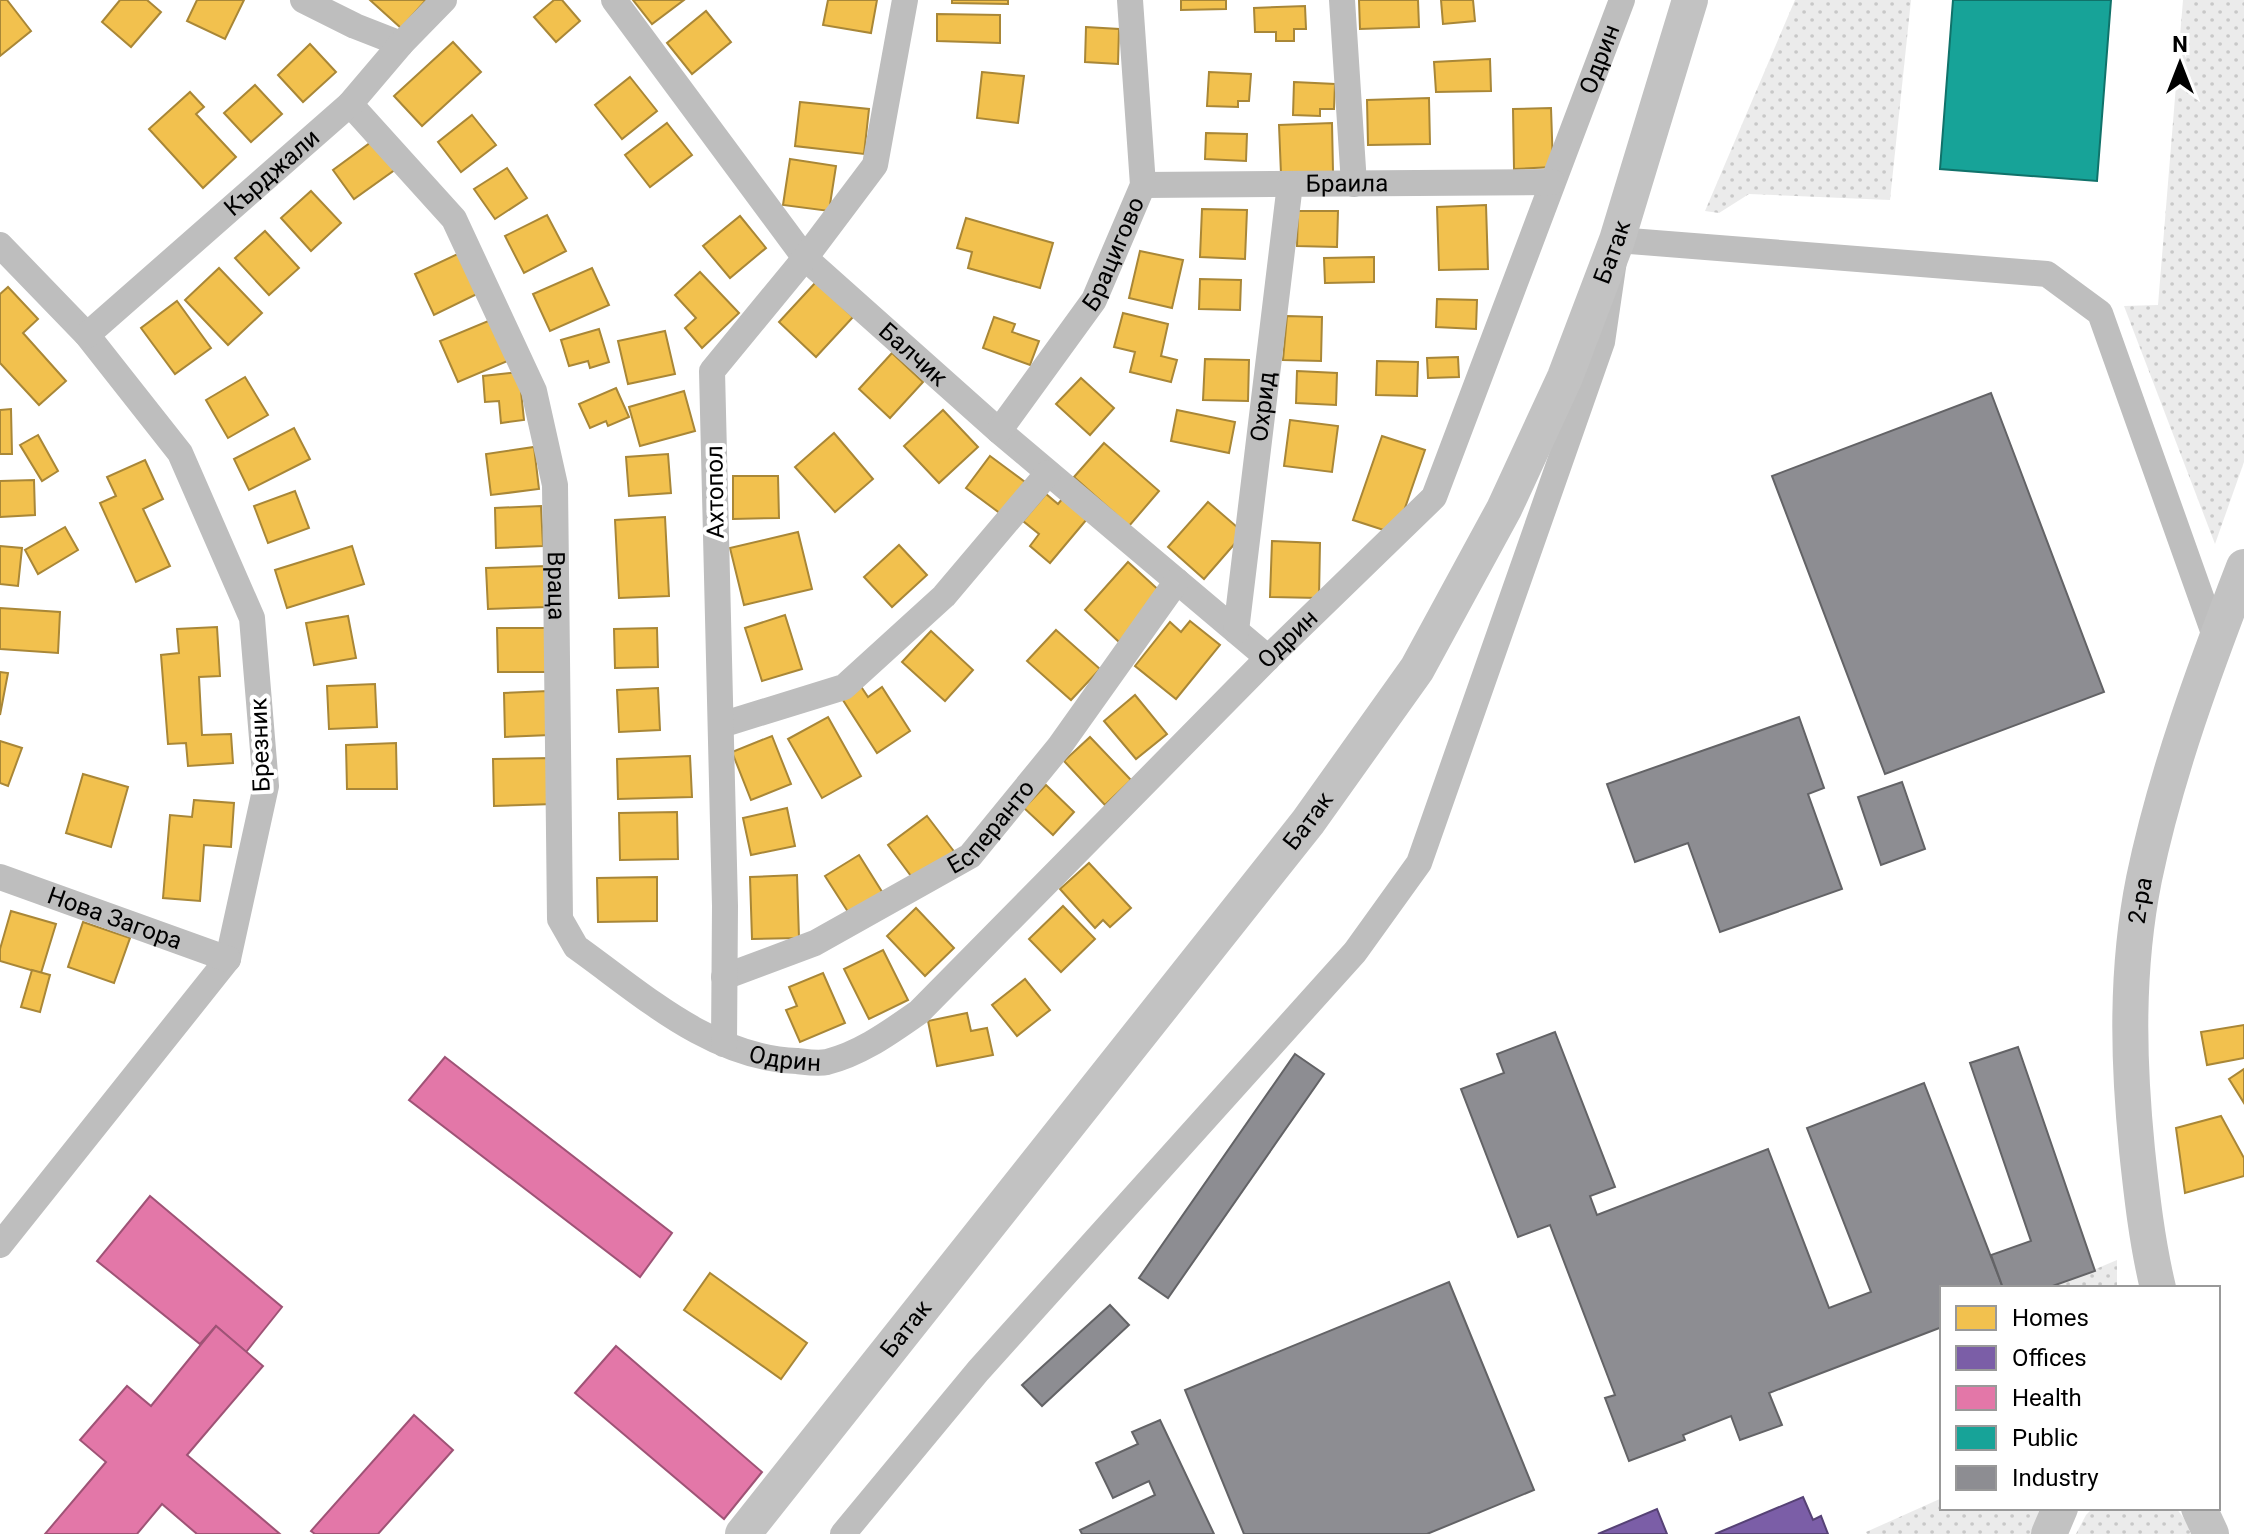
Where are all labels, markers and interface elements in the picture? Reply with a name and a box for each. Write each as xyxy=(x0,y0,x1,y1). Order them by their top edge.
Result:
street label: Одрин xyxy=(1574,20,1625,98)
north arrow xyxy=(2140,24,2220,104)
text: N xyxy=(2172,32,2188,57)
street label: Кърджали xyxy=(219,123,325,222)
street label: Браила xyxy=(1306,169,1388,198)
street label: Брацигово xyxy=(1077,193,1150,316)
street label: Батак xyxy=(1588,217,1636,288)
street label: Балчик xyxy=(873,317,953,392)
street label: Охрид xyxy=(1245,370,1281,443)
street label: Ахтопол xyxy=(700,445,730,539)
street label: Враца xyxy=(542,551,571,620)
street label: Одрин xyxy=(1252,604,1323,674)
street label: Брезник xyxy=(244,697,276,793)
street label: Есперанто xyxy=(942,774,1040,880)
street label: Батак xyxy=(1277,786,1339,855)
street label: 2-ра xyxy=(2123,875,2158,925)
street label: Нова Загора xyxy=(44,881,186,955)
street label: Одрин xyxy=(746,1040,822,1077)
legend xyxy=(1940,1286,2220,1510)
street label: Батак xyxy=(875,1294,937,1363)
text: Homes xyxy=(2012,1304,2089,1332)
text: Offices xyxy=(2012,1344,2087,1372)
text: Health xyxy=(2012,1384,2082,1412)
text: Public xyxy=(2012,1424,2078,1452)
text: Industry xyxy=(2012,1464,2099,1492)

